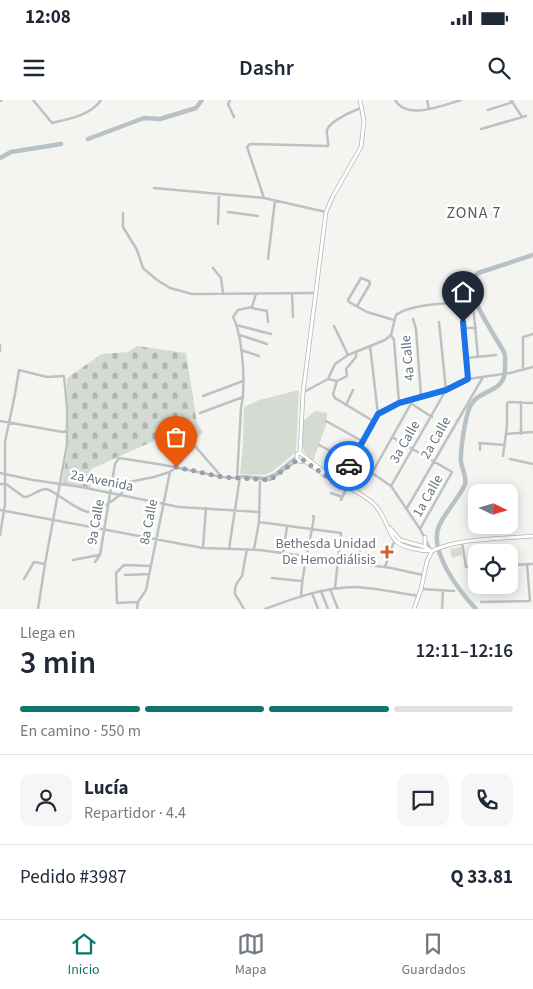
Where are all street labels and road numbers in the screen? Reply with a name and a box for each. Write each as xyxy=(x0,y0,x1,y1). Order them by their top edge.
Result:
street label: 4a Calle xyxy=(396,334,420,382)
street label: 2a Calle xyxy=(416,413,456,463)
street label: 3a Calle xyxy=(385,417,425,467)
street label: 2a Avenida xyxy=(69,465,135,497)
street label: 1a Calle xyxy=(408,471,448,521)
street label: 8a Calle xyxy=(135,497,163,546)
street label: 9a Calle xyxy=(82,498,110,546)

